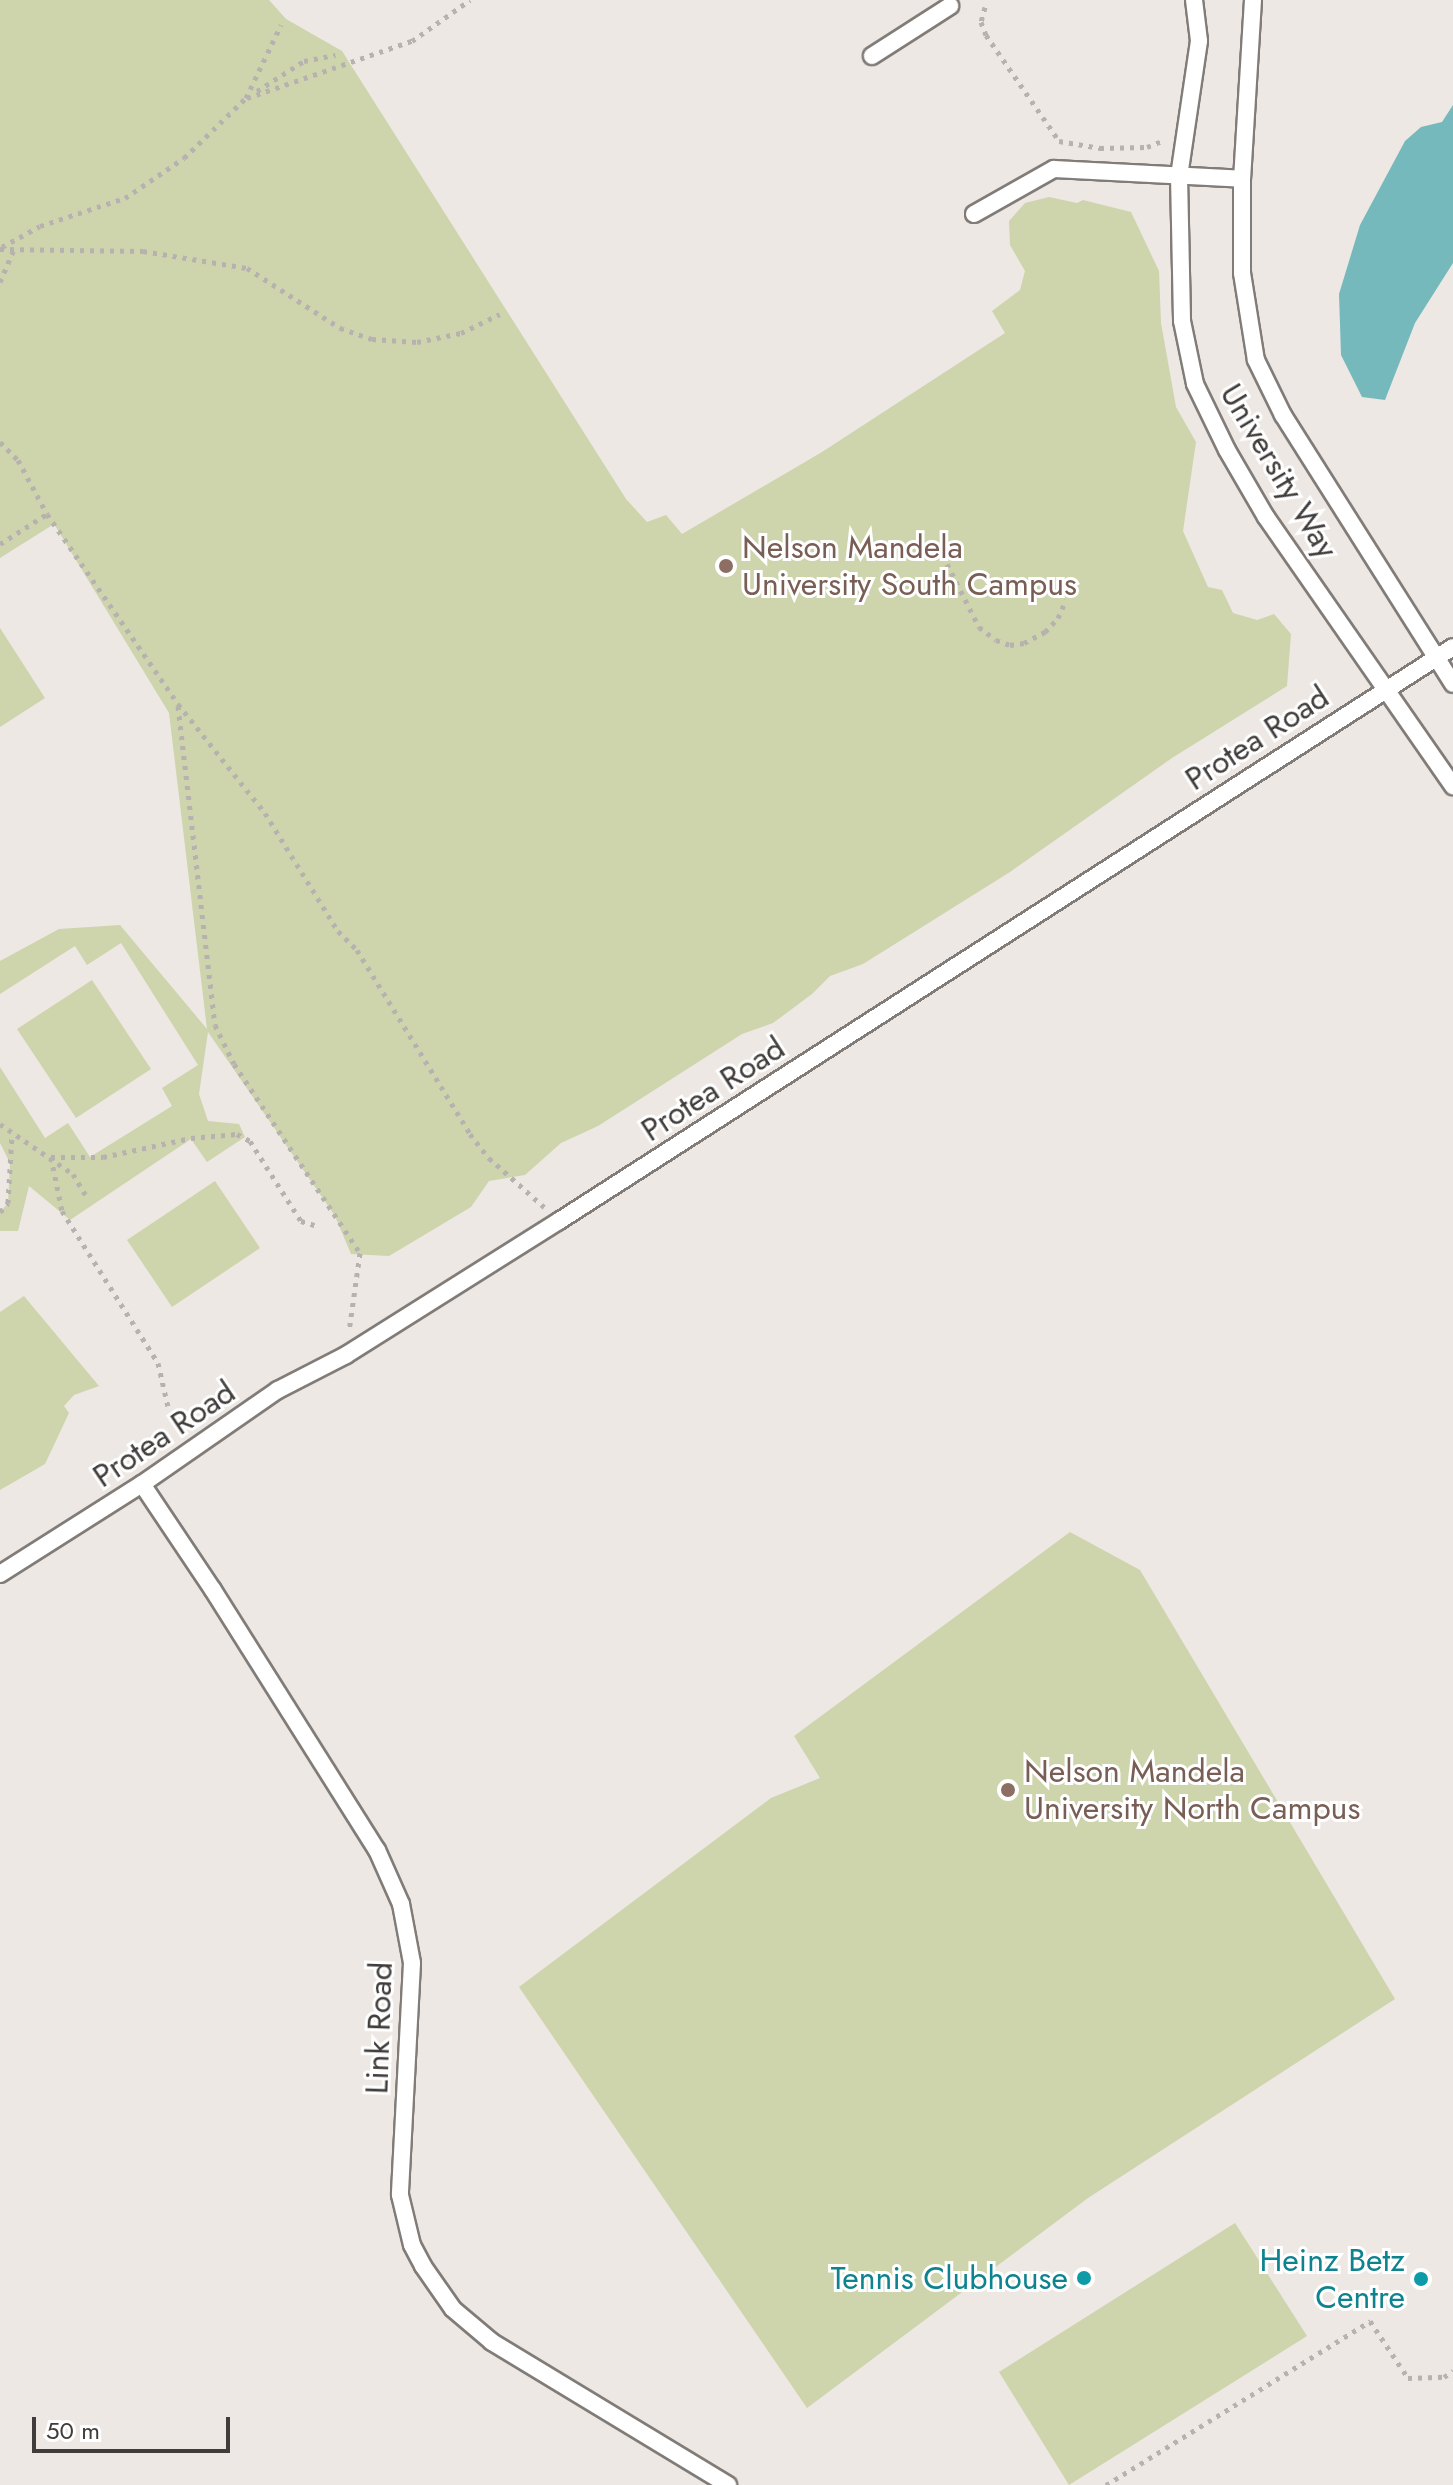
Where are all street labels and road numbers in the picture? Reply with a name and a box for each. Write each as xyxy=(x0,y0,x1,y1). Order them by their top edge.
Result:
street label: University Way xyxy=(1212,377,1346,565)
street label: Protea Road xyxy=(1178,677,1336,799)
street label: Protea Road xyxy=(634,1028,792,1150)
street label: Protea Road xyxy=(86,1372,242,1496)
street label: Link Road xyxy=(358,1961,400,2095)

